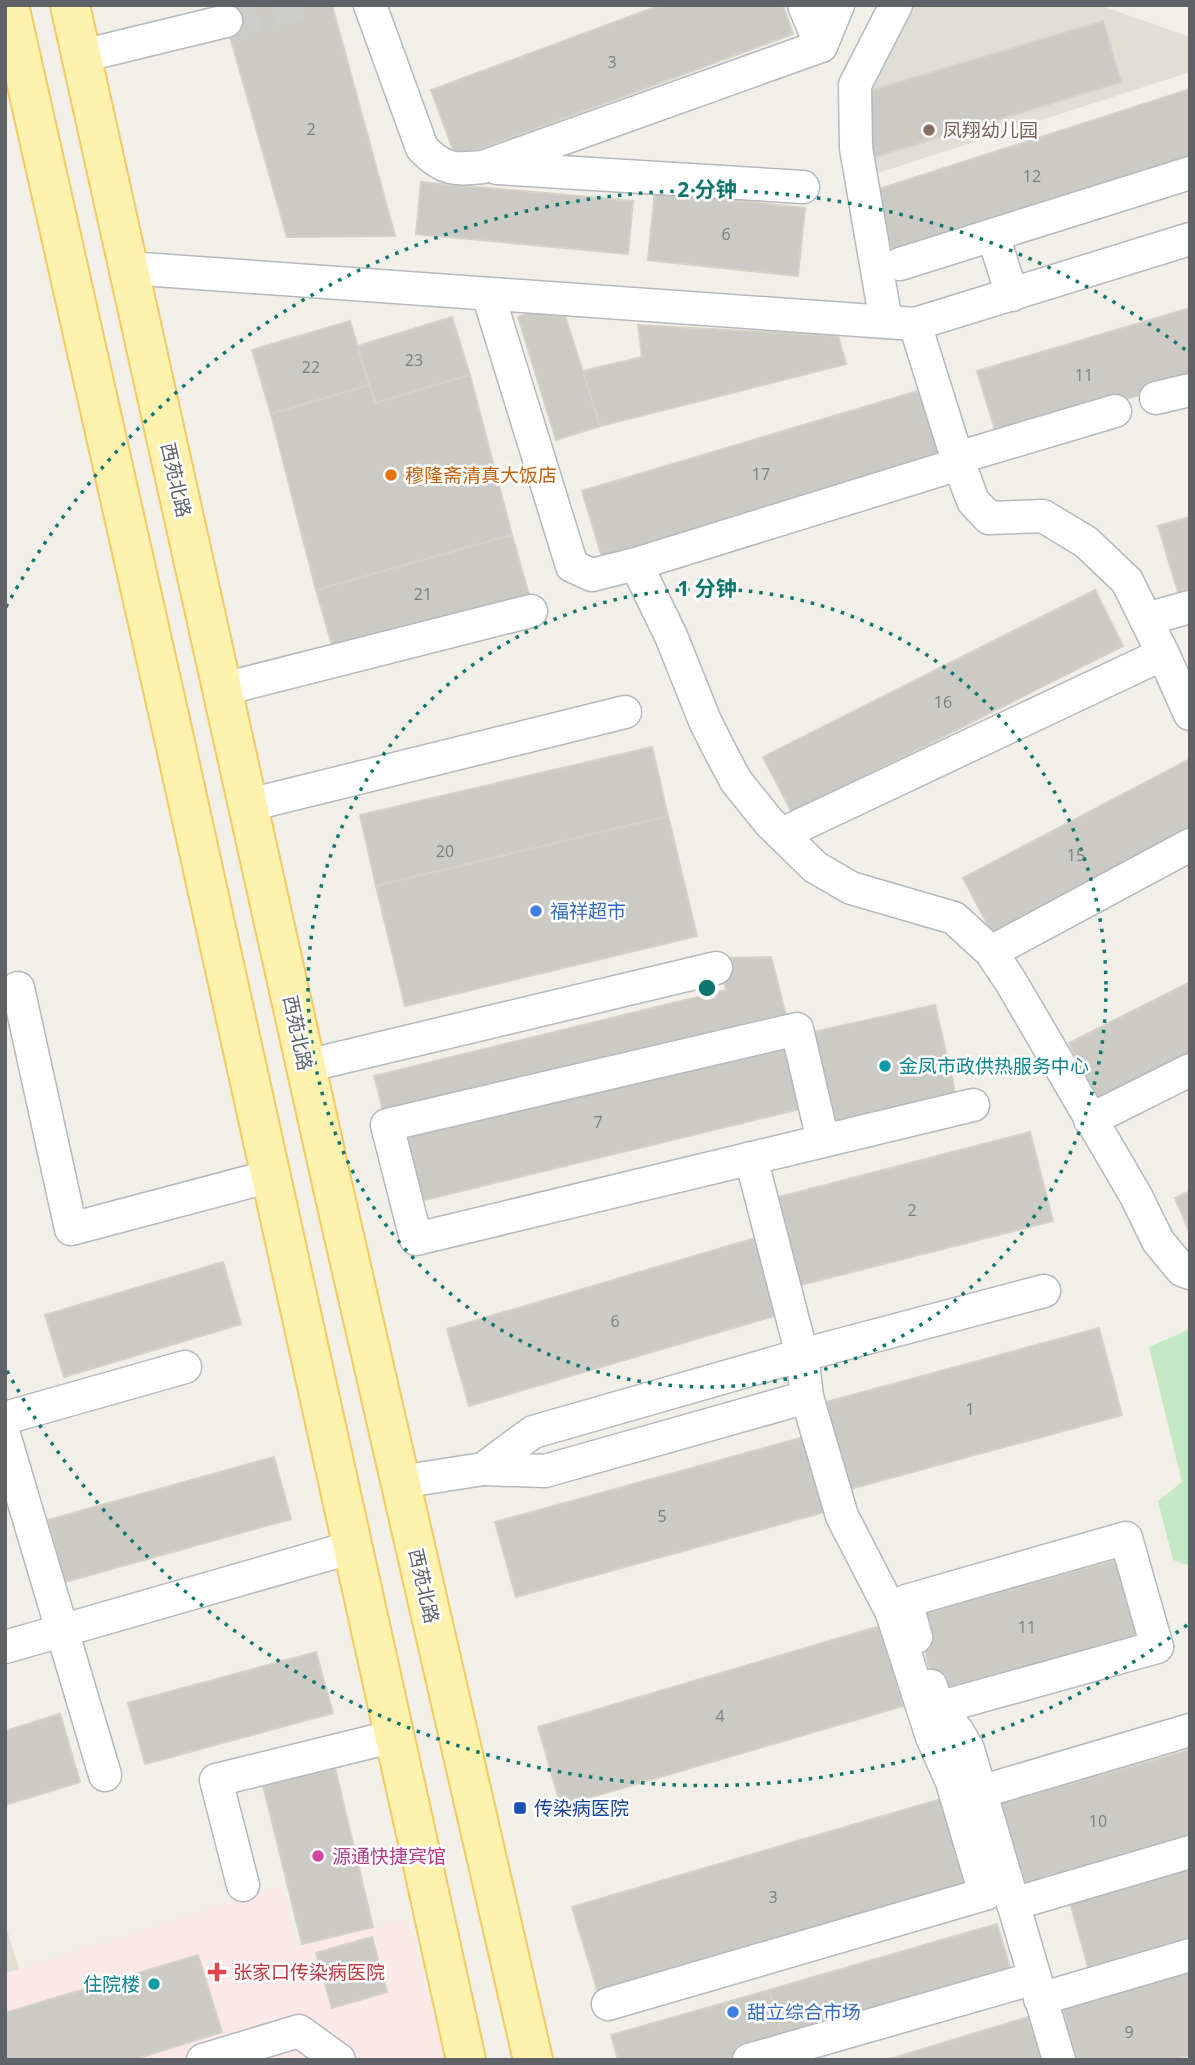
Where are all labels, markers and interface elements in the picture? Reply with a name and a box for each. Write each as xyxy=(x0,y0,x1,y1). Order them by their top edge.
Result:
house number: 3 xyxy=(607,51,617,73)
place label: 凤翔幼儿园 xyxy=(943,117,1038,143)
house number: 2 xyxy=(306,118,316,140)
marker: 凤翔幼儿园 xyxy=(921,122,937,138)
house number: 12 xyxy=(1023,165,1041,187)
text: 2 分钟 xyxy=(677,175,737,203)
house number: 6 xyxy=(721,223,731,245)
house number: 23 xyxy=(405,349,423,371)
house number: 22 xyxy=(302,356,320,378)
house number: 11 xyxy=(1075,364,1093,386)
street label: 西苑北路 xyxy=(155,440,197,520)
place label: 穆隆斋清真大饭店 xyxy=(405,462,557,488)
house number: 17 xyxy=(752,463,770,485)
marker: 穆隆斋清真大饭店 xyxy=(383,467,399,483)
text: 1 分钟 xyxy=(677,574,737,602)
house number: 21 xyxy=(414,583,432,605)
house number: 16 xyxy=(934,691,952,713)
house number: 20 xyxy=(436,840,454,862)
house number: 15 xyxy=(1067,844,1085,866)
place label: 福祥超市 xyxy=(550,898,626,924)
marker: 福祥超市 xyxy=(528,903,544,919)
centre of rings xyxy=(695,976,719,1000)
street label: 西苑北路 xyxy=(277,993,319,1073)
place label: 金凤市政供热服务中心 xyxy=(899,1053,1089,1079)
marker: 金凤市政供热服务中心 xyxy=(877,1058,893,1074)
house number: 7 xyxy=(593,1111,603,1133)
house number: 2 xyxy=(907,1199,917,1221)
house number: 6 xyxy=(610,1310,620,1332)
house number: 1 xyxy=(965,1398,975,1420)
house number: 5 xyxy=(657,1505,667,1527)
street label: 西苑北路 xyxy=(403,1546,445,1626)
house number: 11 xyxy=(1018,1616,1036,1638)
house number: 4 xyxy=(715,1705,725,1727)
place label: 传染病医院 xyxy=(534,1795,629,1821)
marker: 传染病医院 xyxy=(512,1800,528,1816)
house number: 10 xyxy=(1089,1810,1107,1832)
place label: 源通快捷宾馆 xyxy=(332,1843,446,1869)
marker: 源通快捷宾馆 xyxy=(310,1848,326,1864)
house number: 3 xyxy=(768,1886,778,1908)
place label: 张家口传染病医院 xyxy=(233,1959,385,1985)
marker: 张家口传染病医院 xyxy=(207,1962,227,1982)
place label: 住院楼 xyxy=(83,1971,140,1997)
marker: 住院楼 xyxy=(146,1976,162,1992)
place label: 甜立综合市场 xyxy=(747,1999,861,2025)
marker: 甜立综合市场 xyxy=(725,2004,741,2020)
house number: 9 xyxy=(1124,2021,1134,2043)

